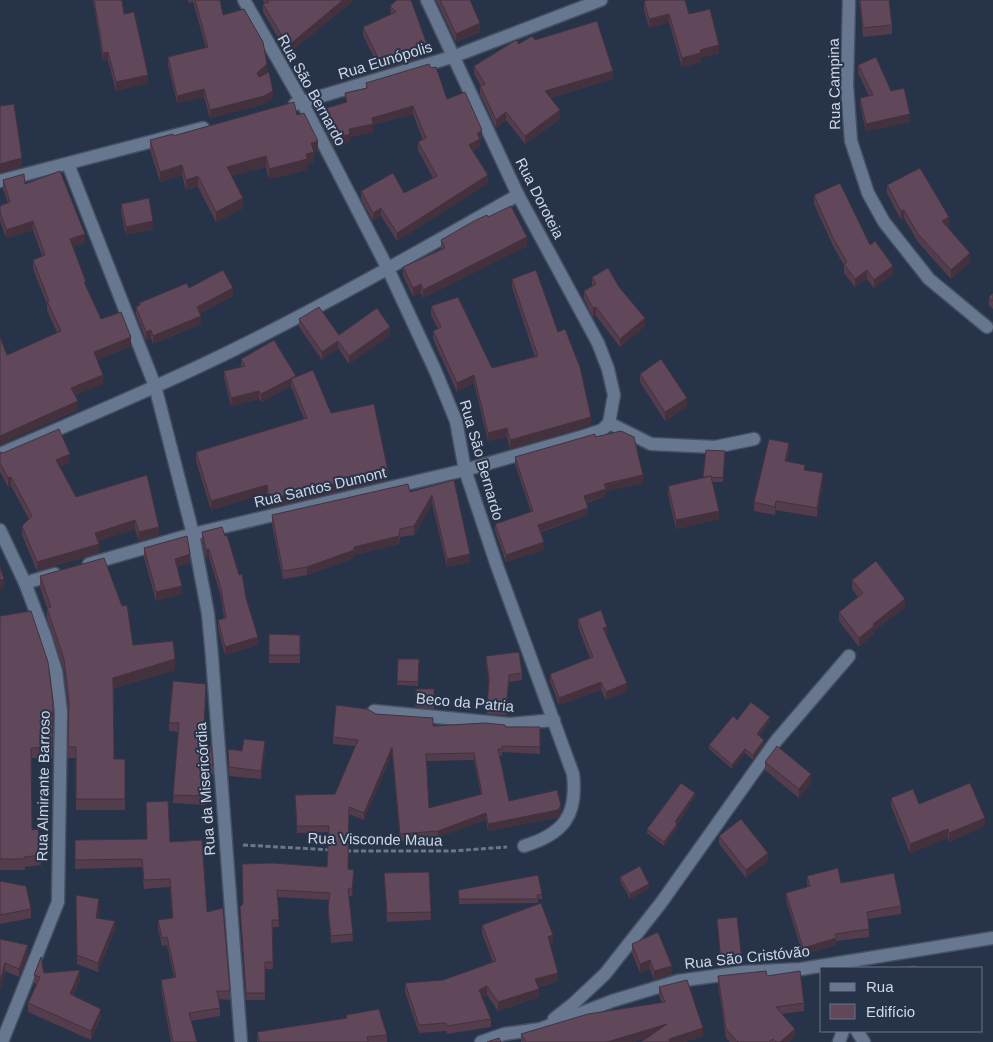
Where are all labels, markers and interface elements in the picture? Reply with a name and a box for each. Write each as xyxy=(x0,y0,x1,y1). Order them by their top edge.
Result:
street label: Rua São Bernardo xyxy=(274,32,350,148)
street label: Rua Campina xyxy=(825,37,843,130)
street label: Rua Eunópolis xyxy=(336,38,434,82)
street label: Rua Doroteia xyxy=(512,155,568,242)
street label: Rua São Bernardo xyxy=(457,398,507,522)
street label: Rua Santos Dumont xyxy=(252,463,389,510)
street label: Beco da Patria xyxy=(415,689,515,715)
street label: Rua Almirante Barroso xyxy=(33,710,53,862)
street label: Rua da Misericórdia xyxy=(192,721,218,856)
street label: Rua Visconde Maua xyxy=(307,829,443,849)
street label: Rua São Cristóvão xyxy=(684,942,810,972)
legend xyxy=(820,967,983,1032)
text: Rua xyxy=(866,978,894,995)
text: Edifício xyxy=(866,1003,915,1020)

